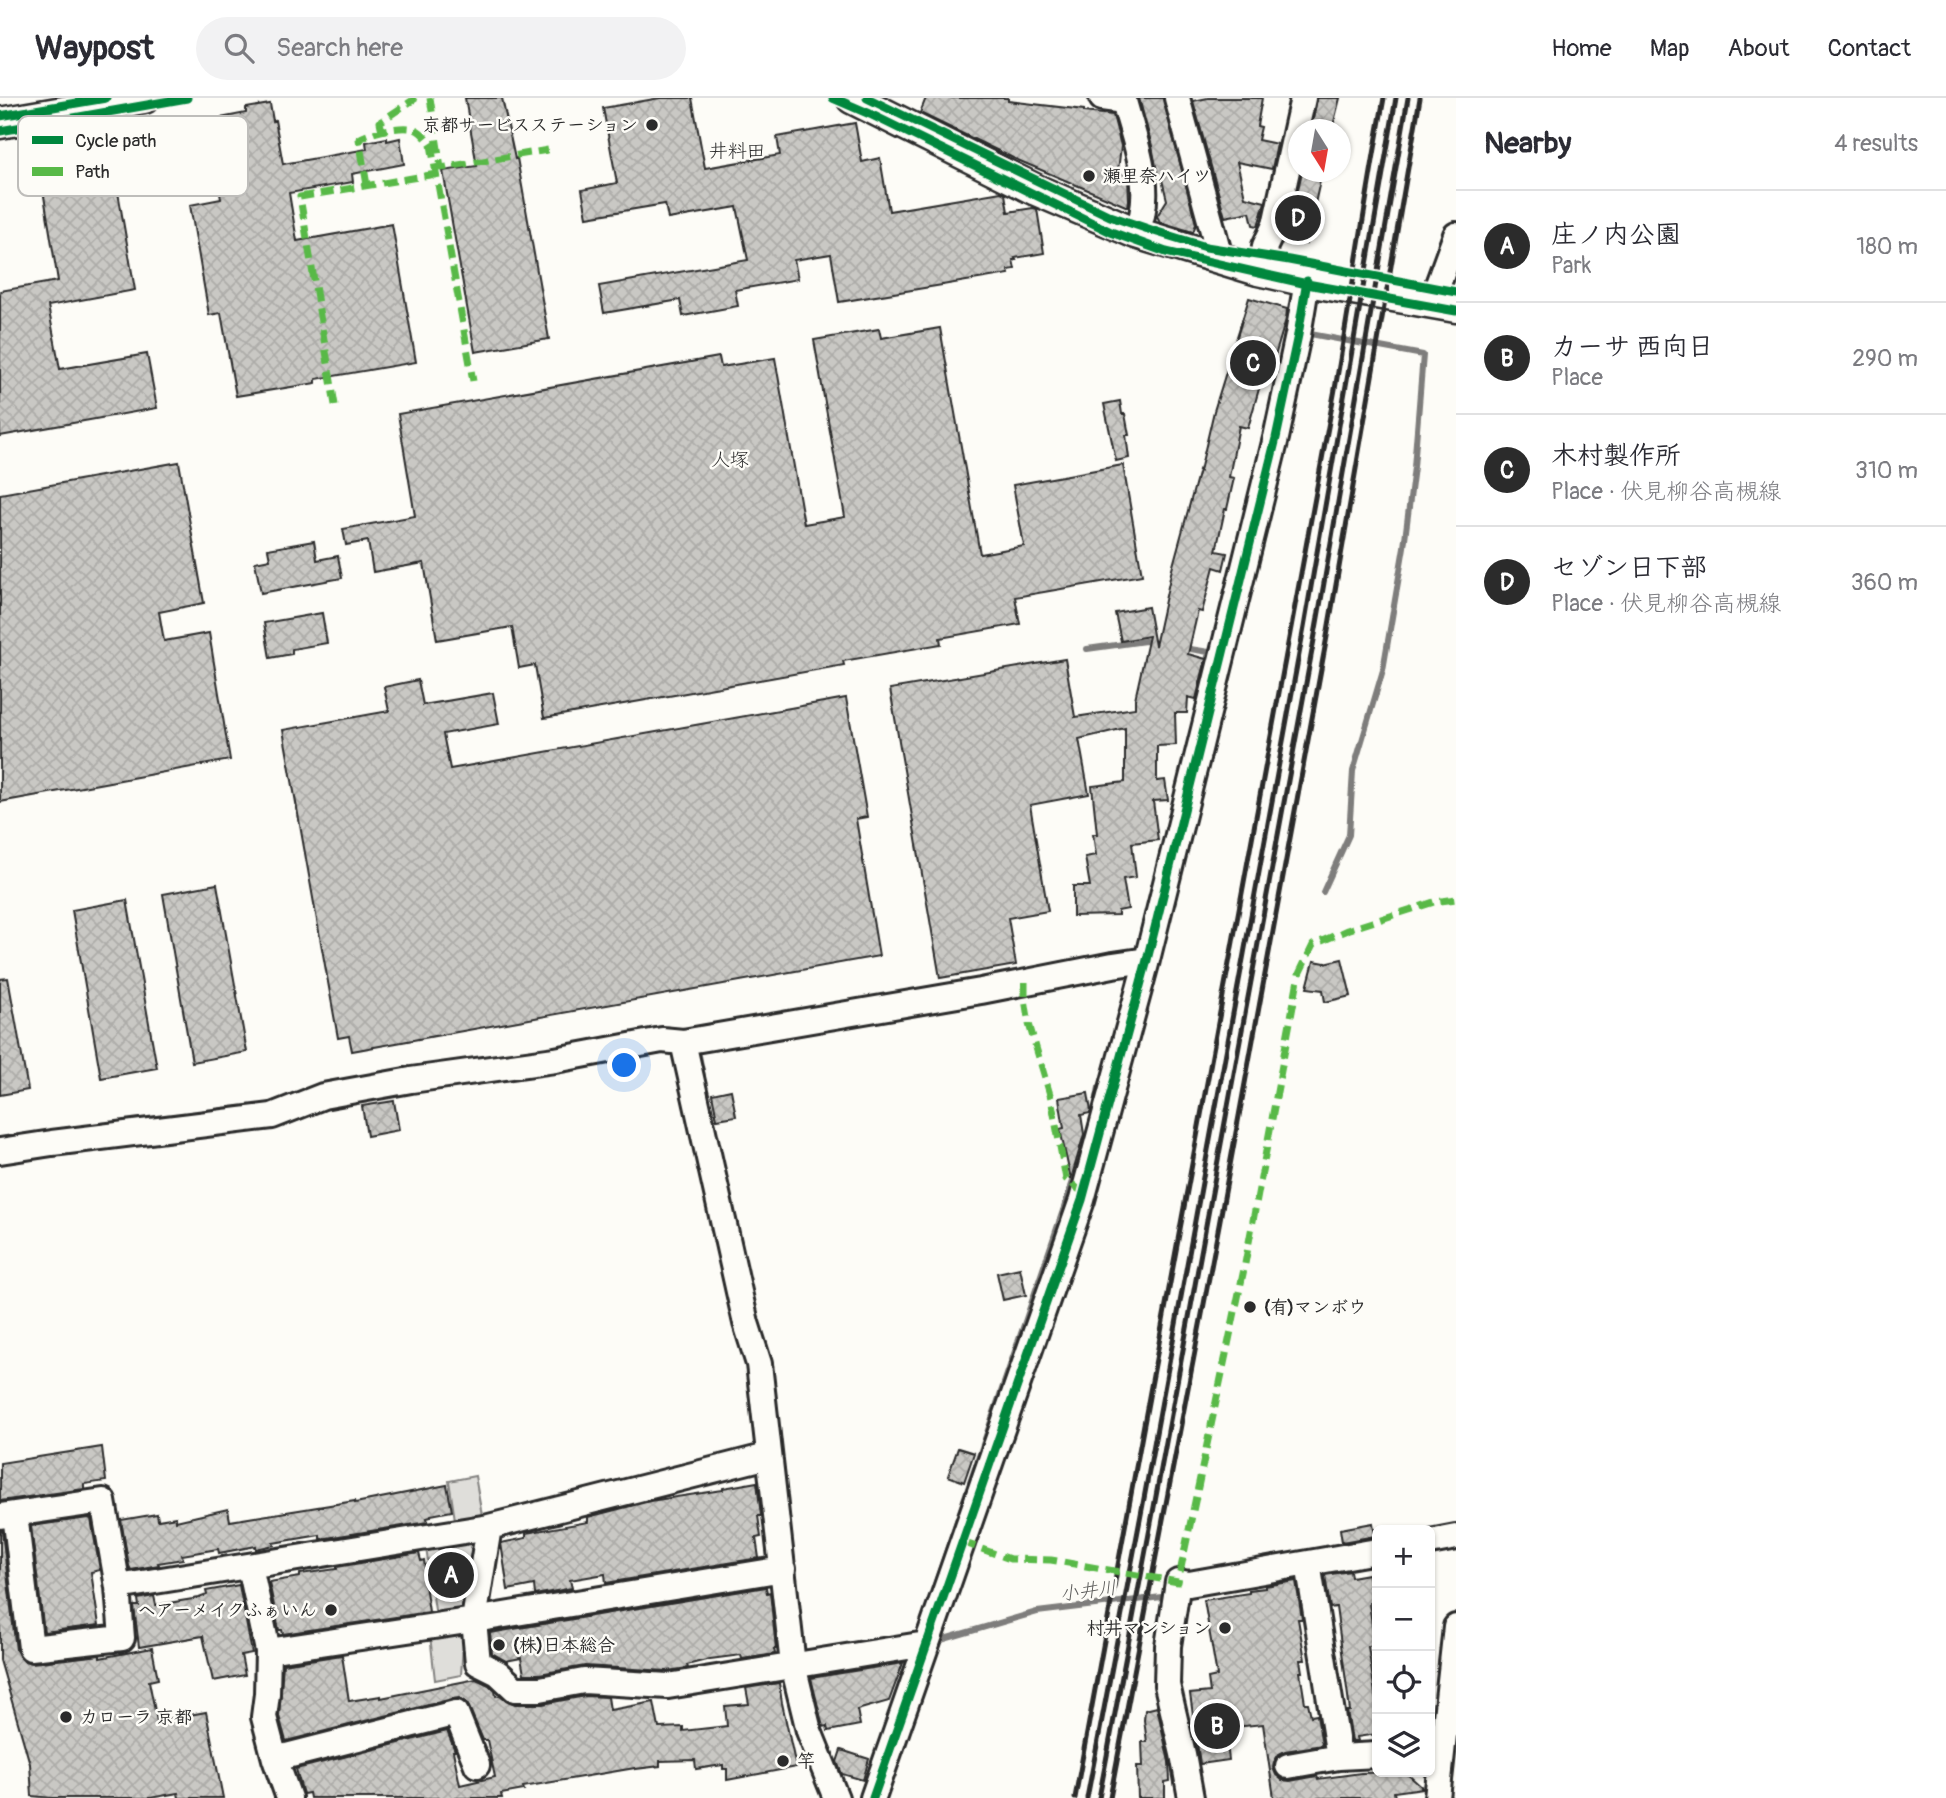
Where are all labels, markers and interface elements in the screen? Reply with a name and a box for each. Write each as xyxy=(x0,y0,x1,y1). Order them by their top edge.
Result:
search box xyxy=(196,17,686,80)
text: Waypost xyxy=(35,28,154,69)
icon: search xyxy=(220,29,258,67)
text: Search here xyxy=(276,32,403,64)
text: Home xyxy=(1551,34,1612,63)
text: Map xyxy=(1650,34,1690,63)
text: About xyxy=(1728,34,1790,63)
text: Contact xyxy=(1828,34,1911,63)
place label: 京都サービスステーション xyxy=(422,114,638,137)
legend xyxy=(18,116,248,196)
marker: 京都サービスステーション xyxy=(644,117,660,133)
north arrow xyxy=(1288,119,1351,182)
text: Nearby xyxy=(1484,125,1571,162)
text: Cycle path xyxy=(75,129,156,153)
text: 4 results xyxy=(1834,129,1918,158)
district label: 井料田 xyxy=(708,139,766,163)
text: Path xyxy=(75,160,110,184)
place label: 瀬里奈ハイツ xyxy=(1103,165,1211,188)
marker: 瀬里奈ハイツ xyxy=(1081,168,1097,184)
pin: D xyxy=(1275,192,1321,244)
text: 庄ノ内公園 xyxy=(1551,219,1681,251)
text: A xyxy=(1500,232,1514,261)
text: 180 m xyxy=(1856,232,1918,261)
text: Park xyxy=(1551,251,1591,280)
text: カーサ 西向日 xyxy=(1551,331,1714,363)
pin: C xyxy=(1230,337,1276,389)
text: B xyxy=(1500,344,1514,373)
text: 290 m xyxy=(1852,344,1918,373)
text: Place xyxy=(1551,363,1603,392)
text: 木村製作所 xyxy=(1551,440,1681,472)
district label: 人塚 xyxy=(711,448,749,472)
text: C xyxy=(1500,456,1514,485)
text: 310 m xyxy=(1855,456,1918,485)
text: Place · 伏見柳谷高槻線 xyxy=(1551,477,1781,506)
text: セゾン日下部 xyxy=(1551,552,1707,584)
text: D xyxy=(1500,568,1514,597)
text: 360 m xyxy=(1851,568,1918,597)
text: Place · 伏見柳谷高槻線 xyxy=(1551,589,1781,618)
your location xyxy=(607,1048,641,1082)
place label: (有)マンボウ xyxy=(1264,1296,1366,1319)
marker: (有)マンボウ xyxy=(1242,1299,1258,1315)
map controls xyxy=(1372,1525,1435,1777)
button: + xyxy=(1372,1525,1435,1588)
pin: A xyxy=(428,1549,474,1601)
water label: 小井川 xyxy=(1058,1576,1118,1606)
button: − xyxy=(1372,1588,1435,1651)
place label: ヘアーメイクふぁいん xyxy=(138,1599,317,1622)
marker: ヘアーメイクふぁいん xyxy=(323,1602,339,1618)
place label: 村井マンション xyxy=(1086,1617,1211,1640)
marker: 村井マンション xyxy=(1217,1620,1233,1636)
place label: (株)日本総合 xyxy=(513,1634,615,1657)
marker: (株)日本総合 xyxy=(491,1637,507,1653)
button: locate xyxy=(1372,1651,1435,1714)
pin: B xyxy=(1194,1700,1240,1752)
place label: カローラ 京都 xyxy=(80,1706,192,1729)
marker: カローラ 京都 xyxy=(58,1709,74,1725)
button: layers xyxy=(1372,1714,1435,1777)
place label: 竿 xyxy=(797,1750,815,1773)
marker: 竿 xyxy=(775,1753,791,1769)

